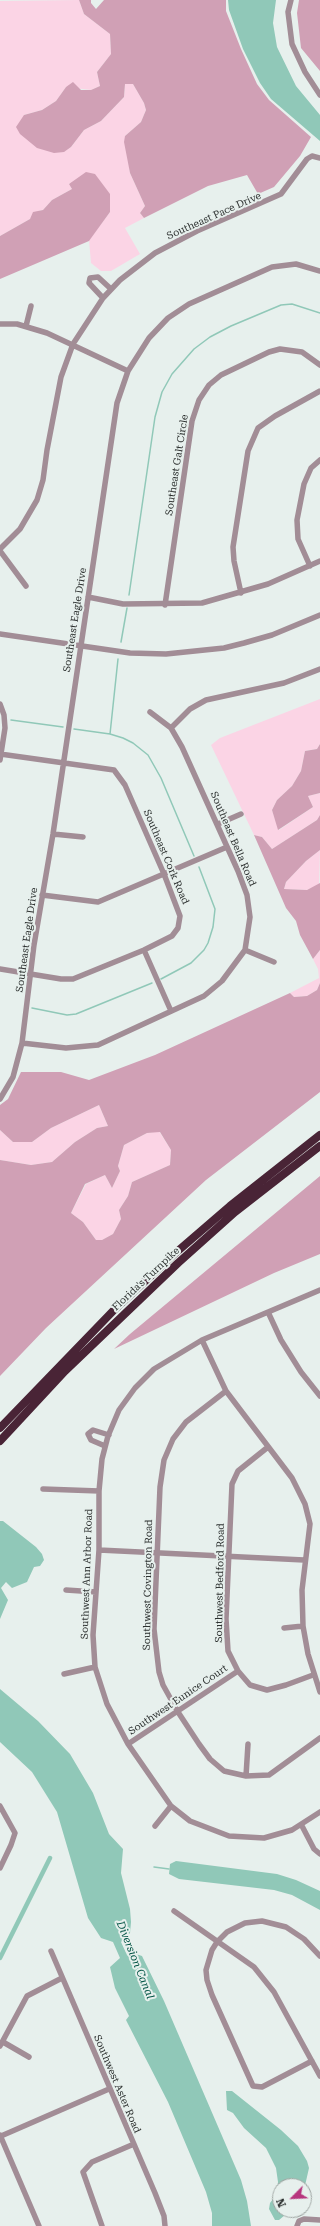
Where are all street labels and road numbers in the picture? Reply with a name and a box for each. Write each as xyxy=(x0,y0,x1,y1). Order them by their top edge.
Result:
street label: Southeast Pace Drive xyxy=(165,190,263,242)
street label: Southeast Galt Circle xyxy=(163,414,191,516)
street label: Southeast Eagle Drive xyxy=(61,567,89,673)
street label: Southeast Bella Road xyxy=(208,790,258,888)
street label: Southeast Cork Road xyxy=(141,808,191,906)
street label: Southeast Eagle Drive xyxy=(14,887,40,993)
street label: Florida's Turnpike xyxy=(110,1245,182,1313)
street label: Southwest Ann Arbor Road xyxy=(79,1508,95,1640)
street label: Southwest Covington Road xyxy=(141,1519,155,1651)
street label: Southwest Bedford Road xyxy=(213,1523,227,1643)
street label: Southwest Eunice Court xyxy=(126,1662,230,1738)
street label: Southwest Aster Road xyxy=(91,2033,143,2135)

